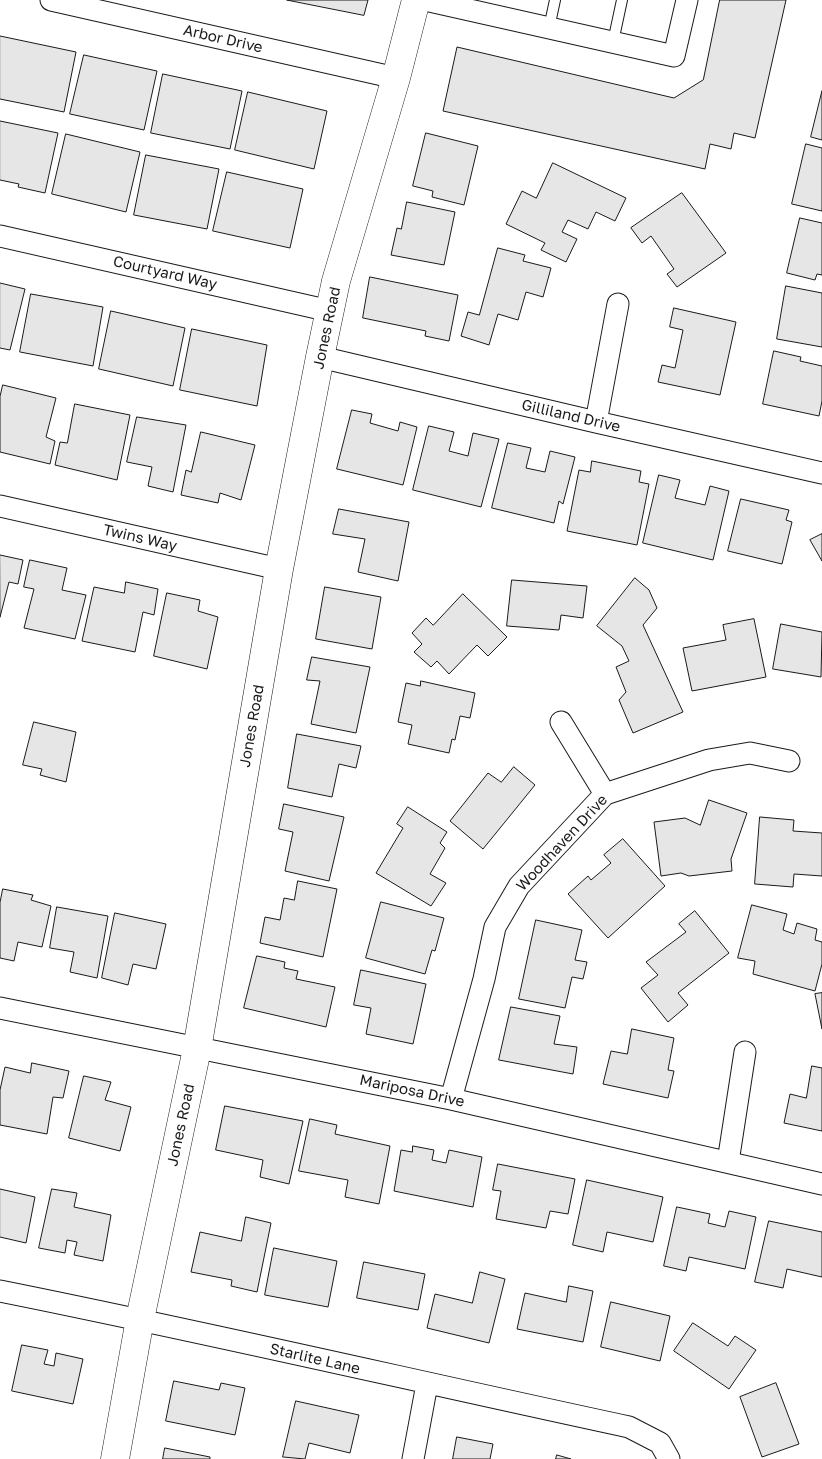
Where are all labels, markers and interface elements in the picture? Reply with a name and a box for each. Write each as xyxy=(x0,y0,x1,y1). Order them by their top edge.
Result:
street label: Arbor Drive xyxy=(182,21,264,57)
street label: Courtyard Way xyxy=(111,252,219,294)
street label: Jones Road xyxy=(309,285,345,371)
street label: Gilliland Drive xyxy=(520,396,622,436)
street label: Twins Way xyxy=(101,521,179,555)
street label: Jones Road xyxy=(236,683,268,769)
street label: Woodhaven Drive xyxy=(513,791,611,895)
street label: Mariposa Drive xyxy=(358,1071,466,1111)
street label: Jones Road xyxy=(163,1082,199,1168)
street label: Starlite Lane xyxy=(268,1340,362,1378)

